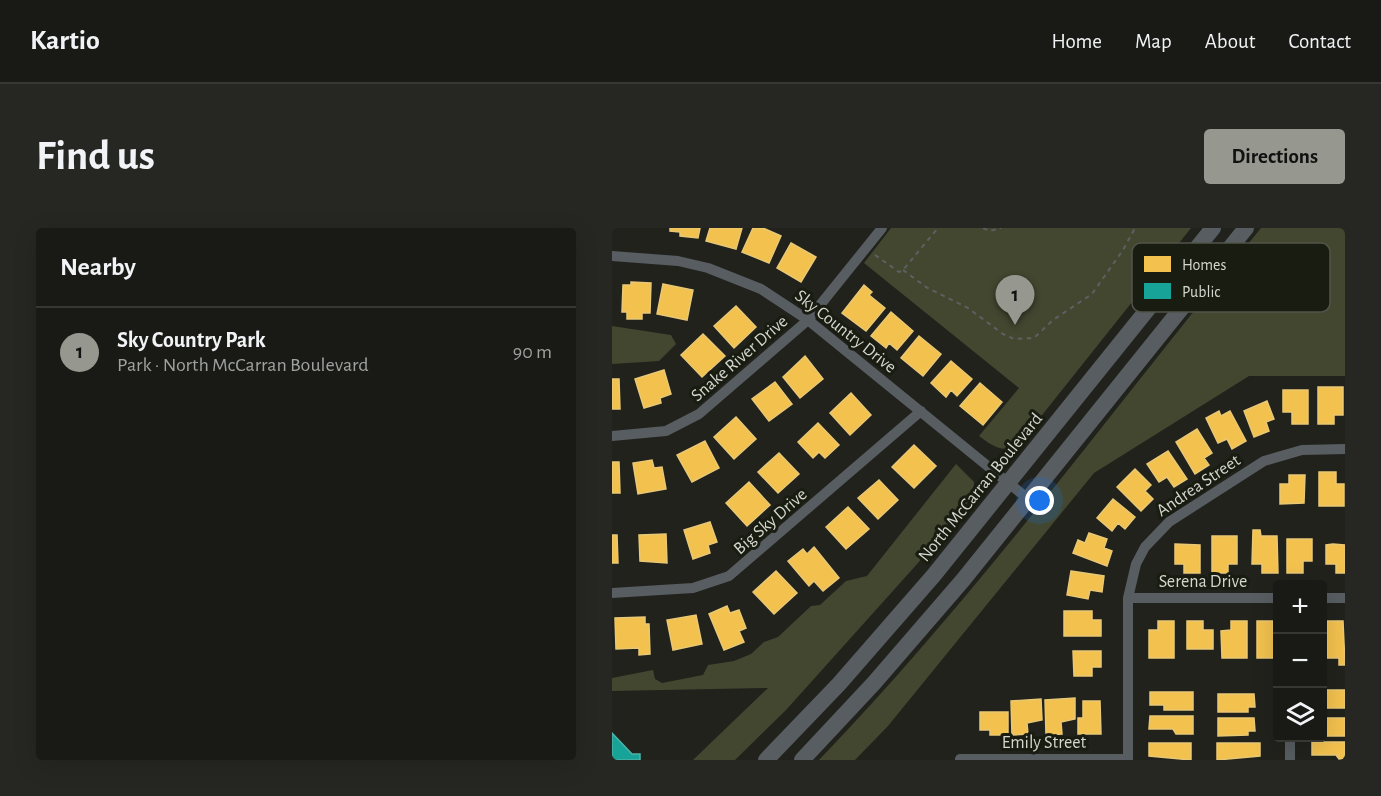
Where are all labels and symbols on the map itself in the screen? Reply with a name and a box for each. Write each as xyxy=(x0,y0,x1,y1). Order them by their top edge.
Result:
legend xyxy=(1132,243,1330,312)
text: Homes xyxy=(1182,257,1226,273)
pin: 1 xyxy=(996,276,1034,325)
text: Public xyxy=(1182,284,1220,300)
street label: Sky Country Drive xyxy=(791,287,899,377)
street label: Snake River Drive xyxy=(688,312,791,405)
street label: North McCarran Boulevard xyxy=(915,410,1046,565)
street label: Andrea Street xyxy=(1153,451,1244,520)
street label: Big Sky Drive xyxy=(731,485,811,558)
your location xyxy=(1025,486,1054,515)
street label: Serena Drive xyxy=(1159,573,1247,591)
street label: Emily Street xyxy=(1002,734,1087,752)

